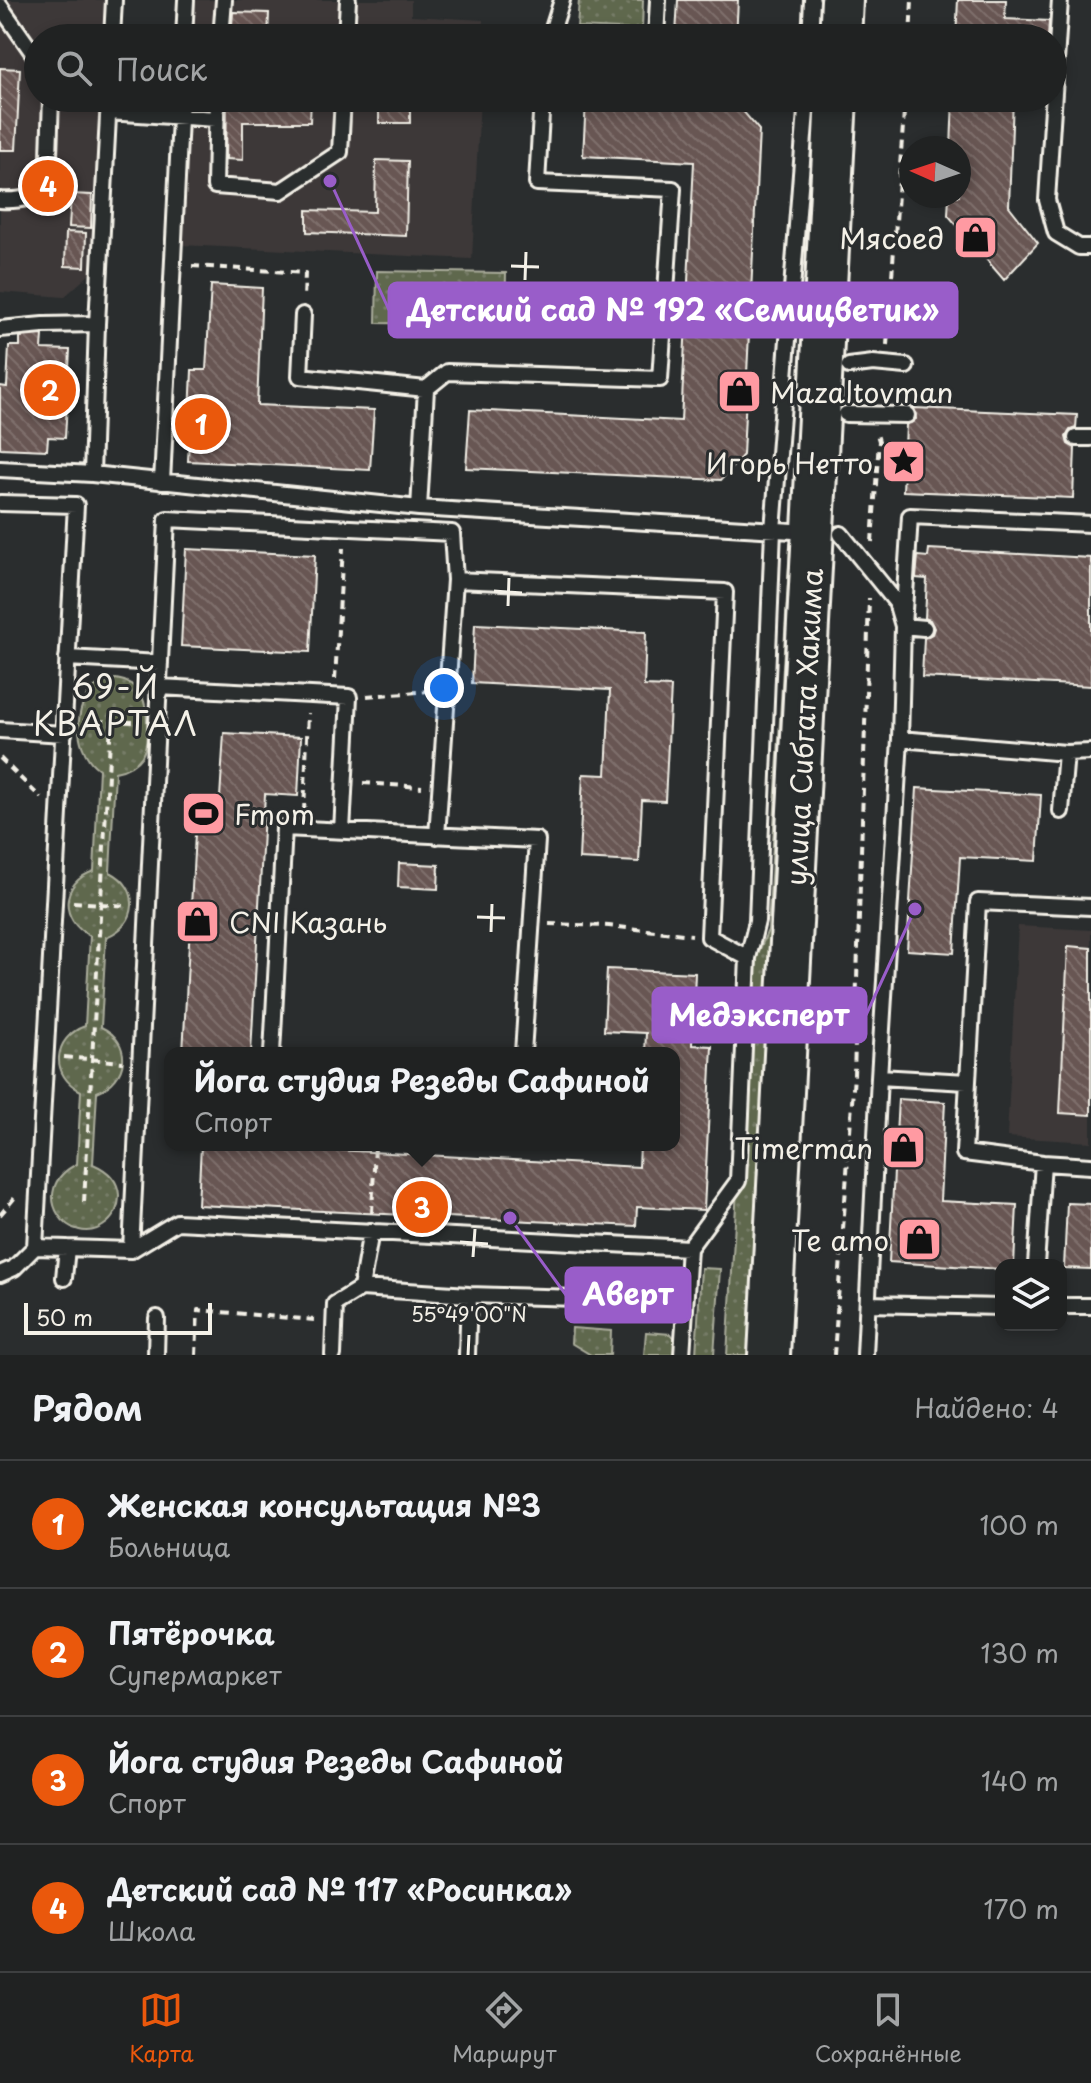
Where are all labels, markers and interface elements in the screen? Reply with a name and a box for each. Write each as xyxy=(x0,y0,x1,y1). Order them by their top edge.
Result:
search box xyxy=(24,24,1067,112)
icon: search xyxy=(52,46,96,90)
text: Поиск xyxy=(116,46,207,91)
north arrow xyxy=(899,136,971,208)
pin: 4 xyxy=(22,156,74,216)
shop icon: Мясоед xyxy=(951,213,999,261)
place label: Мясоед xyxy=(839,216,944,259)
callout: Детский сад № 192 «Семицветик» xyxy=(389,283,957,337)
text: Детский сад № 192 «Семицветик» xyxy=(406,286,939,331)
pin: 2 xyxy=(24,360,76,420)
shop icon: Mazaltovman xyxy=(715,367,763,415)
place label: Mazaltovman xyxy=(770,370,953,413)
pin: 1 xyxy=(175,394,227,454)
place icon: Игорь Нетто xyxy=(880,438,928,486)
place label: Игорь Нетто xyxy=(706,441,873,484)
street label: улица Сибгата Хакима xyxy=(773,567,833,887)
district label: 69-Й КВАРТАЛ xyxy=(33,662,199,747)
your location xyxy=(424,668,464,708)
sports icon: Fmom xyxy=(179,789,227,837)
place label: Fmom xyxy=(234,792,315,835)
shop icon: CNI Казань xyxy=(174,897,222,945)
place label: CNI Казань xyxy=(229,900,387,943)
callout: Медэксперт xyxy=(653,988,866,1042)
text: Медэксперт xyxy=(669,991,851,1036)
popup xyxy=(164,1047,680,1151)
text: Йога студия Резеды Сафиной xyxy=(194,1057,650,1102)
text: Спорт xyxy=(194,1102,272,1141)
shop icon: Timerman xyxy=(880,1123,928,1171)
place label: Timerman xyxy=(735,1126,873,1169)
pin: 3 xyxy=(396,1177,448,1237)
shop icon: Te amo xyxy=(896,1215,944,1263)
place label: Te amo xyxy=(791,1218,889,1261)
map controls xyxy=(995,1259,1067,1331)
button: layers xyxy=(995,1259,1067,1331)
callout: Аверт xyxy=(566,1268,690,1322)
text: Аверт xyxy=(581,1270,675,1315)
scale bar xyxy=(24,1299,212,1335)
text: 55°49'00"N xyxy=(411,1299,527,1329)
text: 50 m xyxy=(36,1300,93,1333)
text: Рядом xyxy=(32,1381,143,1433)
text: Найдено: 4 xyxy=(914,1388,1059,1427)
text: Женская консультация №3 xyxy=(108,1482,541,1527)
text: 1 xyxy=(52,1505,64,1544)
text: 100 m xyxy=(979,1505,1059,1544)
text: Больница xyxy=(108,1527,230,1566)
text: Пятёрочка xyxy=(108,1610,275,1655)
text: 2 xyxy=(49,1633,67,1672)
text: 130 m xyxy=(980,1633,1059,1672)
text: Супермаркет xyxy=(108,1655,282,1694)
text: Йога студия Резеды Сафиной xyxy=(108,1738,564,1783)
text: 3 xyxy=(49,1761,67,1800)
text: 140 m xyxy=(981,1761,1059,1800)
text: Спорт xyxy=(108,1783,186,1822)
text: Детский сад № 117 «Росинка» xyxy=(108,1866,572,1911)
text: 4 xyxy=(49,1889,67,1928)
text: 170 m xyxy=(984,1889,1059,1928)
text: Школа xyxy=(108,1911,195,1950)
tab: Карта xyxy=(129,1988,194,2069)
tab: Маршрут xyxy=(452,1988,556,2069)
tab: Сохранённые xyxy=(815,1988,962,2069)

